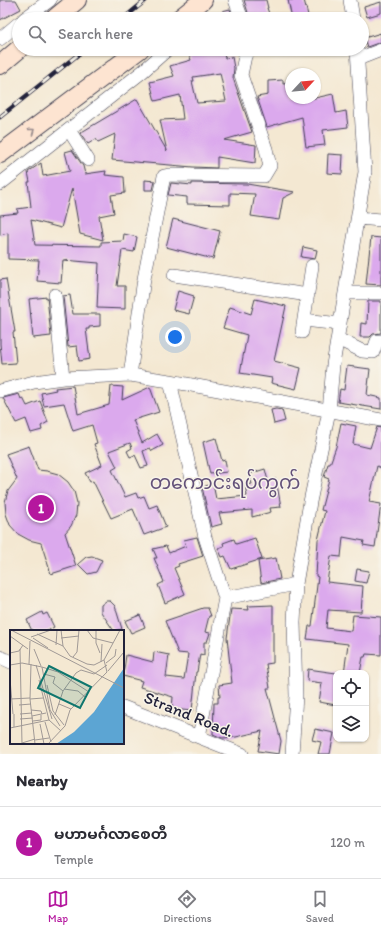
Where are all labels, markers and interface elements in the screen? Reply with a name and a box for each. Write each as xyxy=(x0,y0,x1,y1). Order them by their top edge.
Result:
search box xyxy=(12,12,369,56)
icon: search xyxy=(26,23,48,45)
text: Search here xyxy=(58,25,133,43)
north arrow xyxy=(285,68,321,104)
one-way arrow xyxy=(27,129,34,136)
your location xyxy=(165,327,185,347)
district label: တကောင်းရပ်ကွက် xyxy=(150,468,300,498)
pin: 1 xyxy=(28,493,54,523)
inset map xyxy=(10,630,124,744)
map controls xyxy=(333,670,369,742)
button: locate xyxy=(333,670,369,706)
street label: Strand Road. xyxy=(141,687,237,741)
button: layers xyxy=(333,706,369,742)
text: Nearby xyxy=(16,770,68,790)
text: မဟာမင်္ဂလာစေတီ xyxy=(54,825,167,843)
text: 1 xyxy=(26,835,32,850)
text: 120 m xyxy=(330,835,365,850)
text: Temple xyxy=(54,852,93,867)
tab: Map xyxy=(47,888,69,925)
tab: Directions xyxy=(163,888,212,925)
tab: Saved xyxy=(306,888,334,925)

